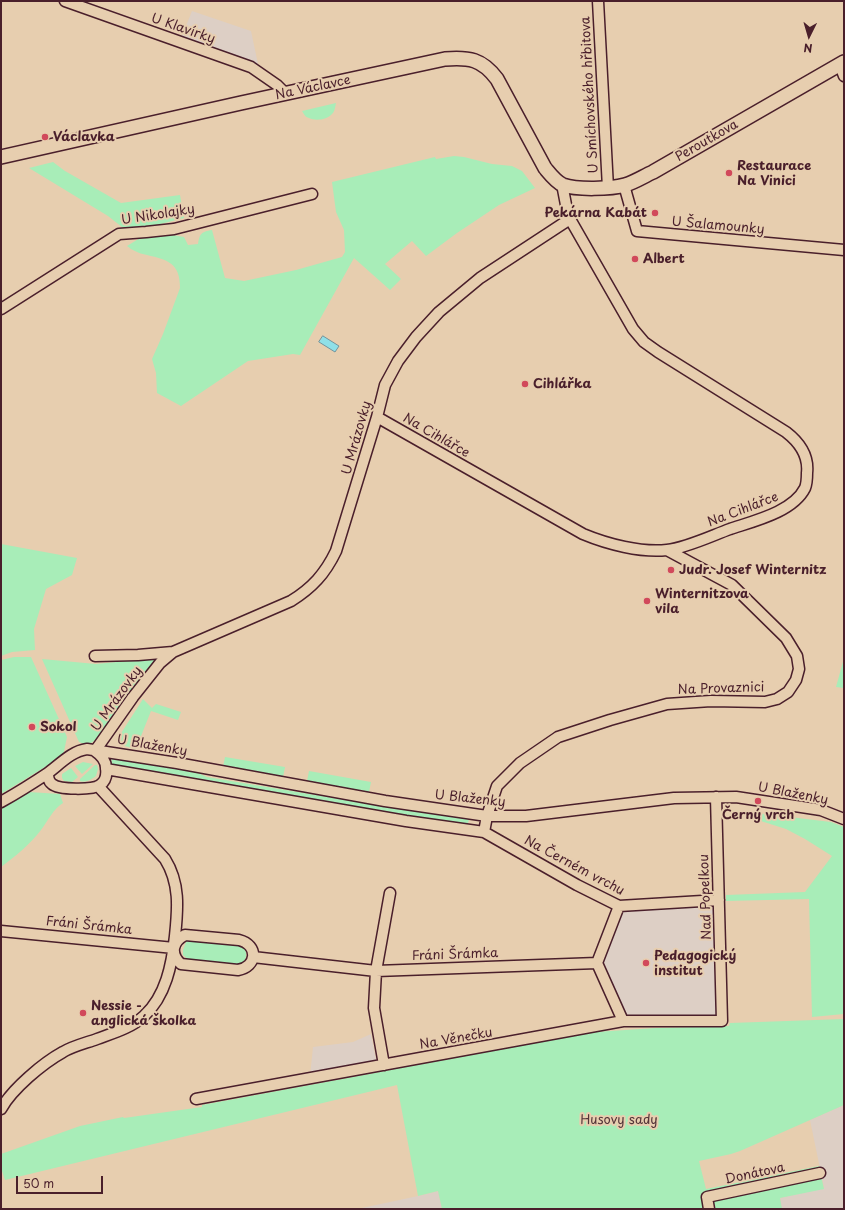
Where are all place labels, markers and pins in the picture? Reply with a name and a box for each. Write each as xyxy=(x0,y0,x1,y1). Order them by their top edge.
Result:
place label: Václavka xyxy=(53,129,115,145)
marker: Václavka xyxy=(40,132,50,142)
place label: Restaurace Na Vinici xyxy=(737,158,811,189)
marker: Restaurace Na Vinici xyxy=(724,168,734,178)
place label: Pekárna Kabát xyxy=(545,205,647,221)
marker: Pekárna Kabát xyxy=(650,208,660,218)
place label: Albert xyxy=(643,251,685,267)
marker: Albert xyxy=(630,254,640,264)
place label: Cihlářka xyxy=(533,376,592,392)
marker: Cihlářka xyxy=(520,379,530,389)
place label: Judr. Josef Winternitz xyxy=(679,562,827,578)
marker: Judr. Josef Winternitz xyxy=(666,565,676,575)
place label: Winternitzova vila xyxy=(655,586,749,617)
marker: Winternitzova vila xyxy=(642,596,652,606)
place label: Sokol xyxy=(40,719,77,735)
marker: Sokol xyxy=(27,722,37,732)
marker: Černý vrch xyxy=(753,796,763,806)
place label: Černý vrch xyxy=(722,807,794,823)
place label: Pedagogický institut xyxy=(654,948,736,979)
marker: Pedagogický institut xyxy=(641,958,651,968)
place label: Nessie - anglická školka xyxy=(91,998,196,1029)
marker: Nessie - anglická školka xyxy=(78,1008,88,1018)

